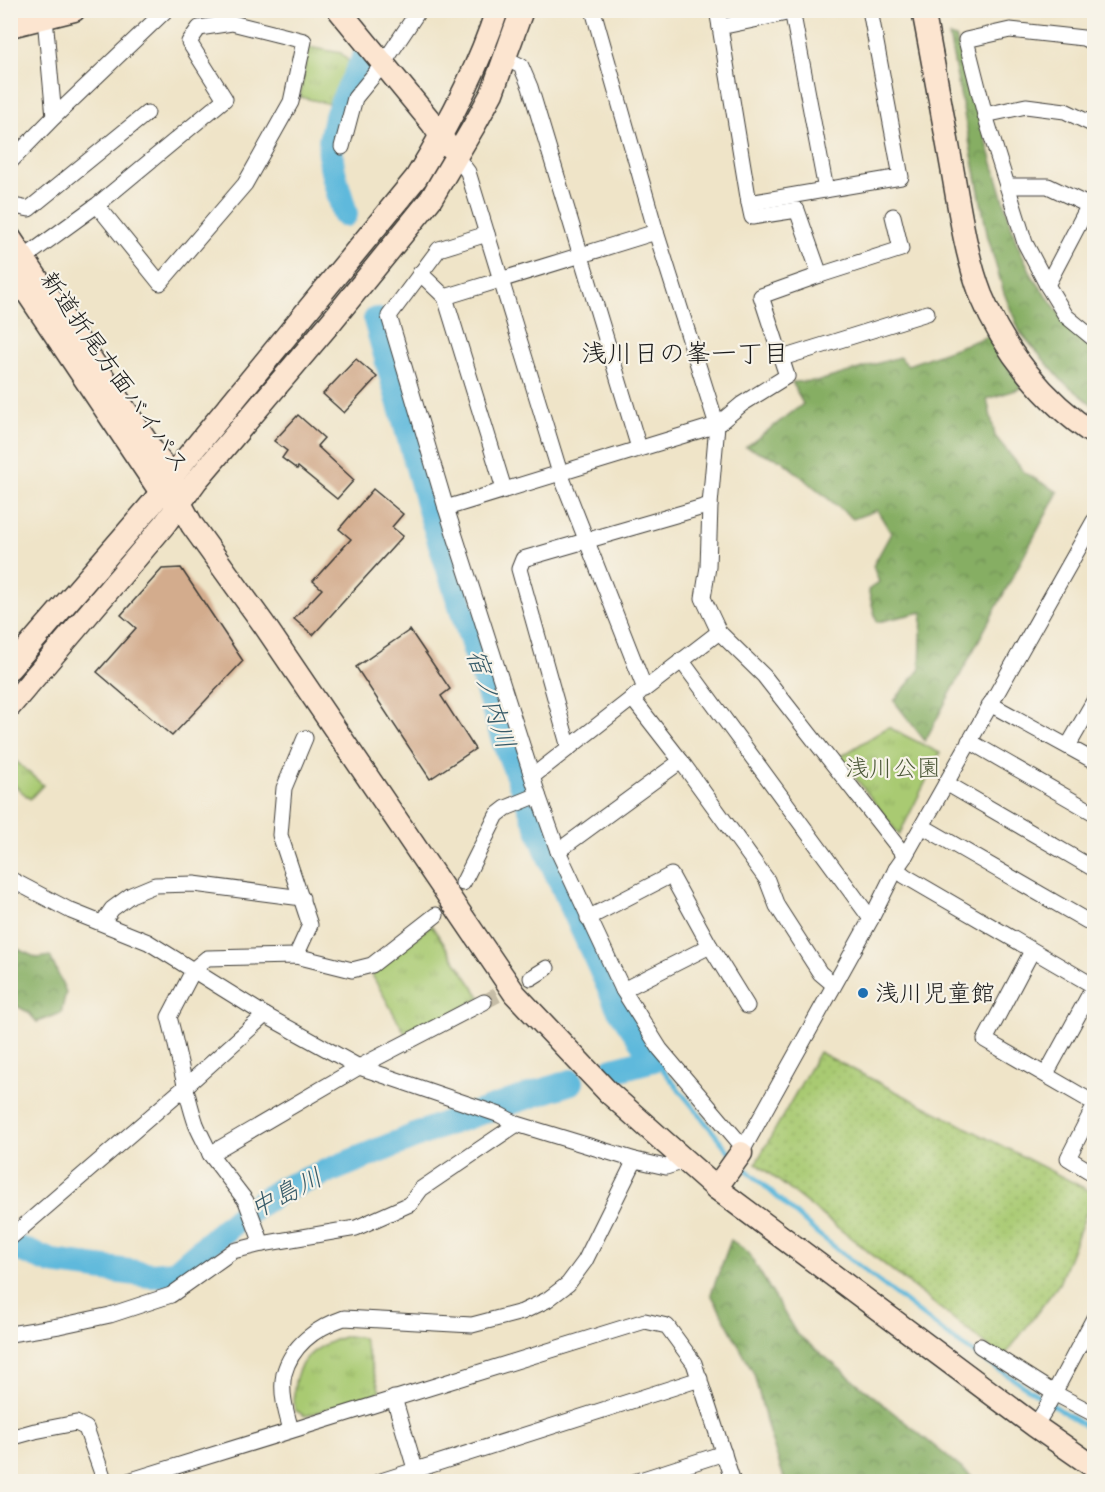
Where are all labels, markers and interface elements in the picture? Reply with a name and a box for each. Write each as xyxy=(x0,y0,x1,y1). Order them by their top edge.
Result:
street label: 新道折尾方面バイパス xyxy=(34,265,196,479)
district label: 浅川日の峯一丁目 xyxy=(581,337,789,370)
water label: 宿ノ内川 xyxy=(459,644,523,754)
park label: 浅川公園 xyxy=(845,753,941,783)
place label: 浅川児童館 xyxy=(875,978,995,1008)
marker: 浅川児童館 xyxy=(856,986,870,1000)
water label: 中島川 xyxy=(244,1161,328,1225)

